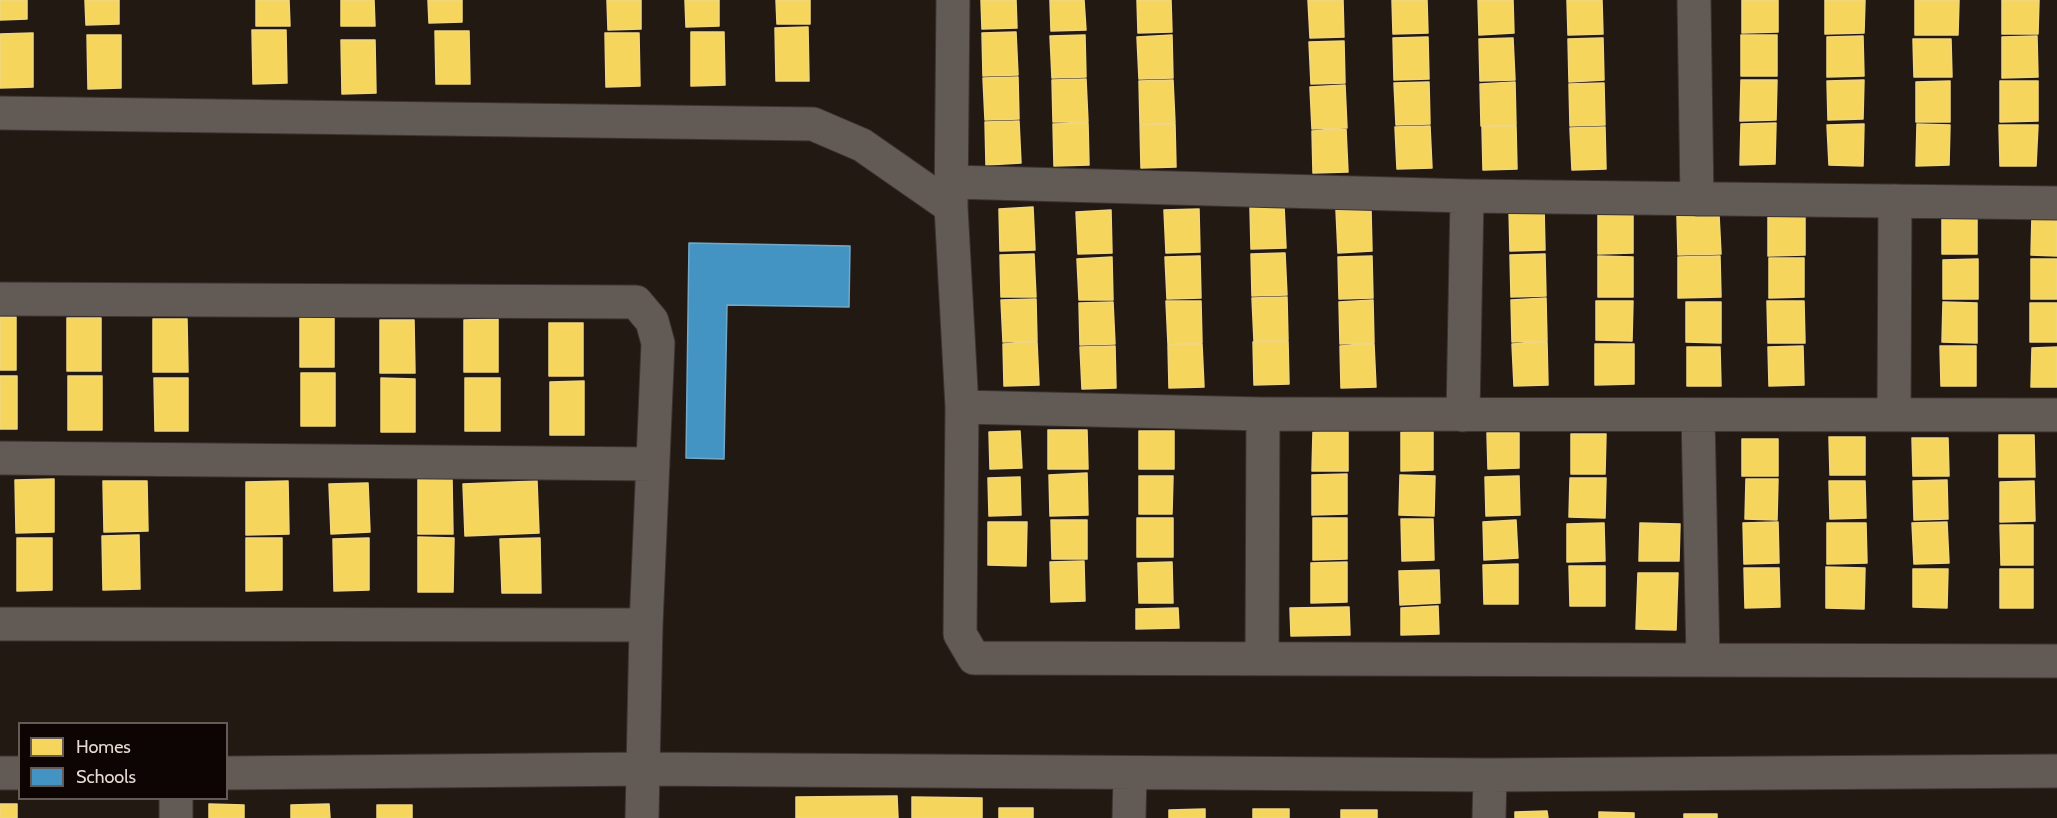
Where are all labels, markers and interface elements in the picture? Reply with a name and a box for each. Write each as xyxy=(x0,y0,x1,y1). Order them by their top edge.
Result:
legend xyxy=(18,722,228,800)
text: Homes xyxy=(76,736,131,758)
text: Schools xyxy=(76,766,136,788)

